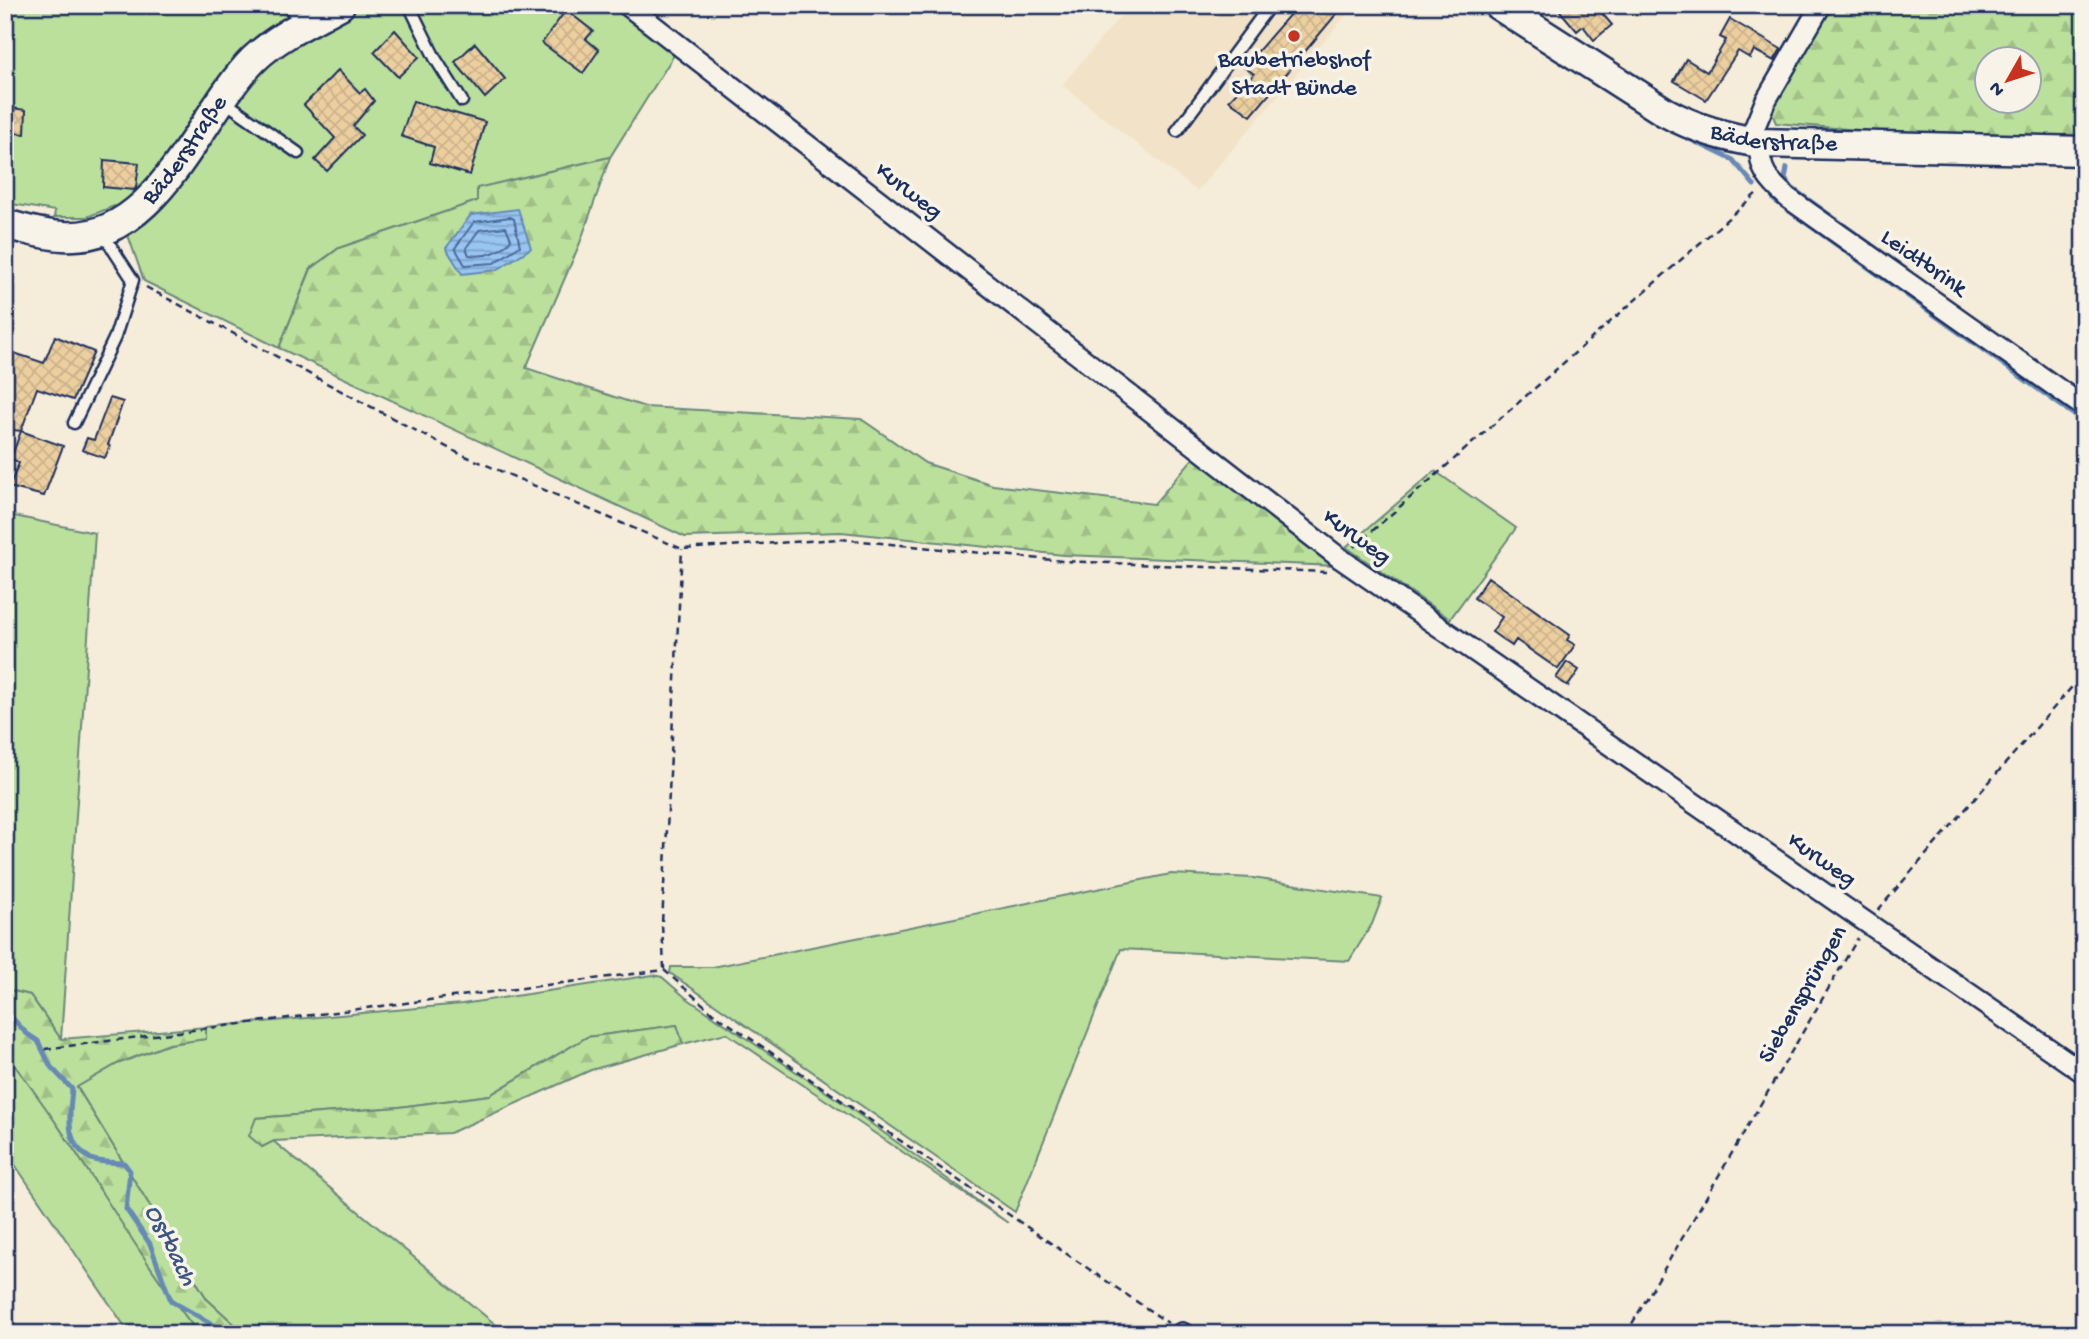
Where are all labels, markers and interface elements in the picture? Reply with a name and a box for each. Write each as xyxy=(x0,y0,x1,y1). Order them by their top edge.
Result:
marker: Baubetriebshof Stadt Bünde xyxy=(1286,28,1302,44)
north arrow xyxy=(1974,46,2044,116)
place label: Baubetriebshof Stadt Bünde xyxy=(1217,47,1372,104)
text: N xyxy=(1985,76,2010,101)
street label: Bäderstraße xyxy=(136,90,235,212)
street label: Bäderstraße xyxy=(1706,117,1838,159)
street label: Kurweg xyxy=(868,157,948,227)
street label: Leidtbrink xyxy=(1874,224,1974,306)
street label: Kurweg xyxy=(1316,503,1396,573)
street label: Kurweg xyxy=(1781,827,1861,895)
street label: Siebensprüngen xyxy=(1753,920,1855,1069)
water label: Ostbach xyxy=(135,1200,203,1293)

